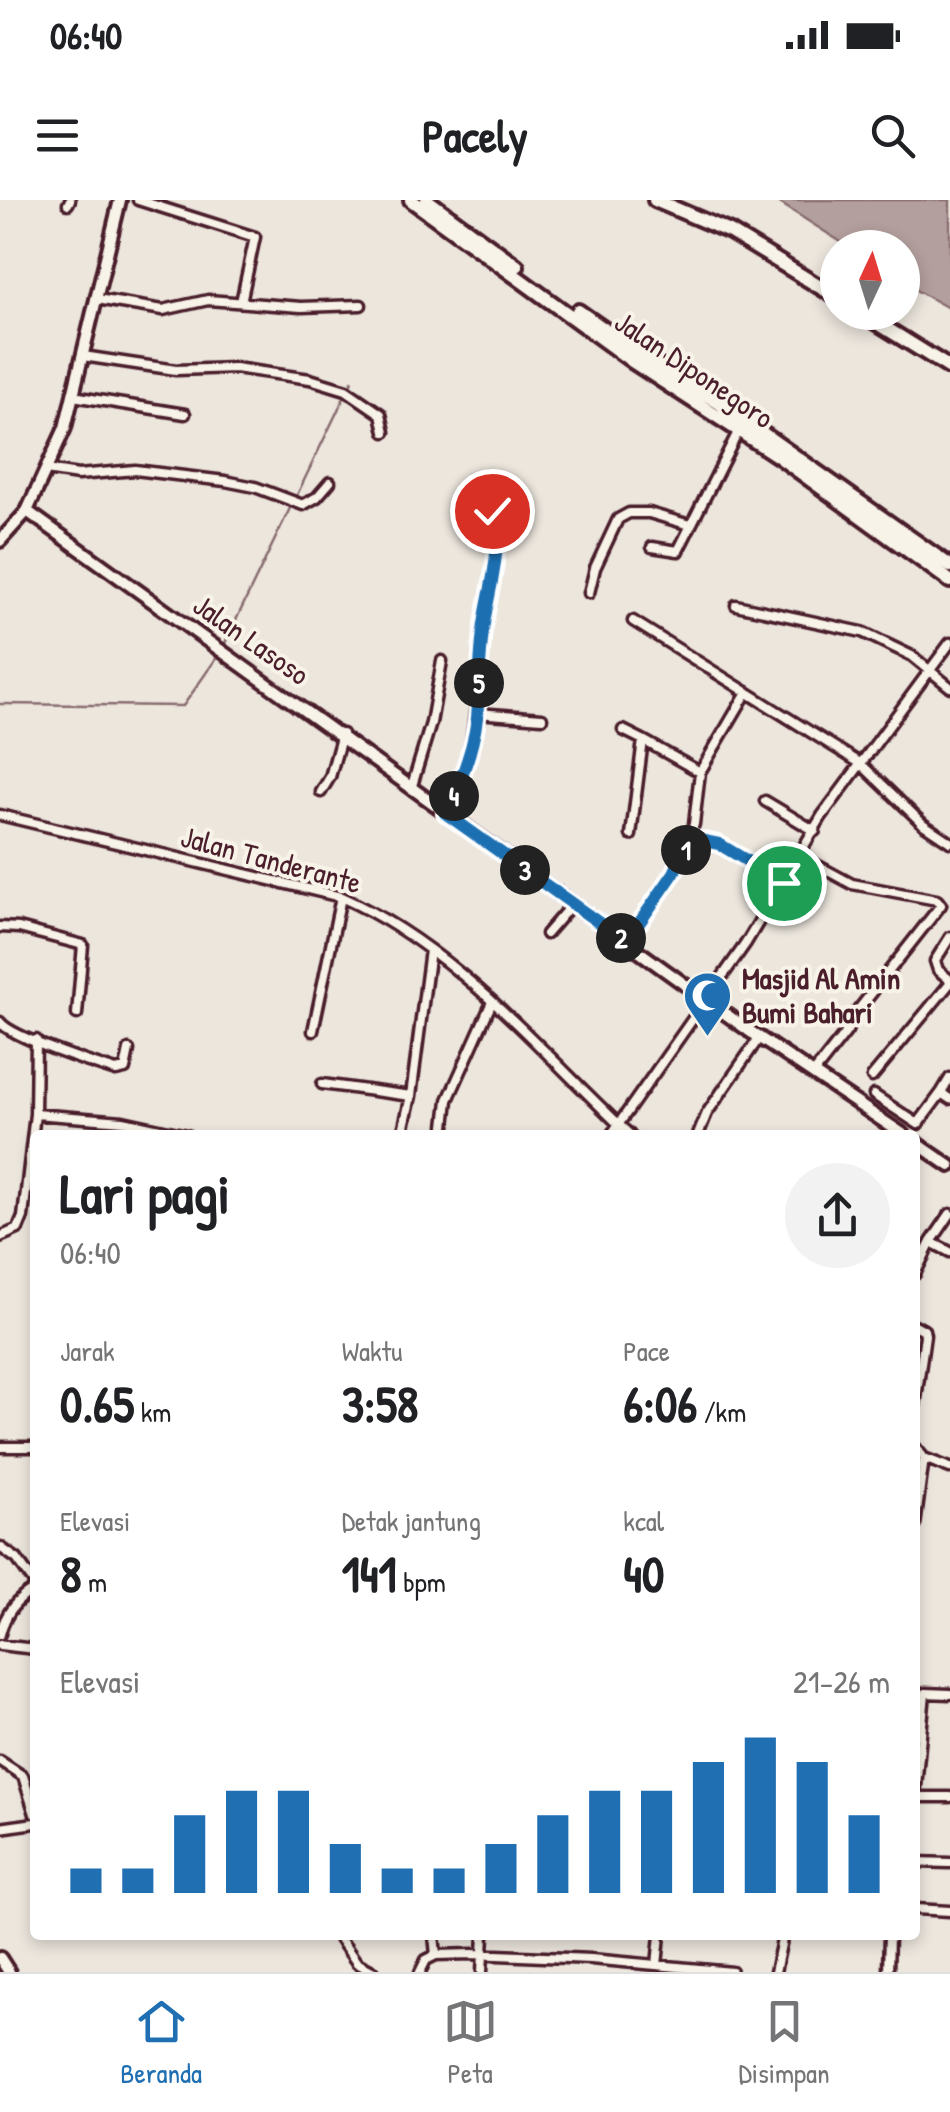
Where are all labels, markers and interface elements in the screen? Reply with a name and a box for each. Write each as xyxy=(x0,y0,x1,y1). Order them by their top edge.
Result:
text: 06:40 xyxy=(50,9,122,61)
text: Pacely xyxy=(422,105,528,166)
icon: menu xyxy=(30,108,85,163)
icon: search xyxy=(865,108,920,163)
north arrow xyxy=(820,230,920,330)
map controls xyxy=(820,230,920,330)
street label: Jalan Diponegoro xyxy=(607,301,782,437)
pin xyxy=(450,469,535,554)
icon: check xyxy=(465,484,520,539)
street label: Jalan Lasoso xyxy=(186,585,318,694)
pin: 5 xyxy=(454,658,504,708)
text: 5 xyxy=(473,664,485,702)
pin: 4 xyxy=(429,771,479,821)
text: 4 xyxy=(449,777,459,815)
street label: Jalan Tanderante xyxy=(177,816,366,902)
pin: 1 xyxy=(661,825,711,875)
text: 1 xyxy=(681,831,691,869)
pin xyxy=(742,841,827,926)
pin: 3 xyxy=(500,845,550,895)
text: 3 xyxy=(519,851,531,889)
icon: arrive xyxy=(757,856,812,911)
pin: 2 xyxy=(596,913,646,963)
text: 2 xyxy=(614,919,628,957)
place label: Masjid Al Amin Bumi Bahari xyxy=(742,958,900,1032)
mosque icon: Masjid Al Amin Bumi Bahari xyxy=(681,970,733,1038)
text: Lari pagi xyxy=(60,1156,230,1230)
button: share xyxy=(785,1163,890,1268)
text: 06:40 xyxy=(60,1231,121,1274)
text: Jarak xyxy=(60,1332,115,1370)
text: Waktu xyxy=(342,1332,402,1370)
text: Pace xyxy=(623,1332,670,1370)
text: 0.65 xyxy=(60,1370,134,1438)
text: 3:58 xyxy=(342,1370,418,1438)
text: 6:06 xyxy=(623,1370,697,1438)
text: km xyxy=(134,1393,171,1431)
text: /km xyxy=(697,1393,746,1431)
text: Elevasi xyxy=(60,1502,130,1540)
text: Detak jantung xyxy=(342,1502,481,1540)
text: kcal xyxy=(623,1502,664,1540)
text: 8 xyxy=(60,1540,82,1608)
text: 141 xyxy=(342,1540,397,1608)
text: 40 xyxy=(623,1540,664,1608)
text: m xyxy=(82,1563,107,1601)
text: bpm xyxy=(397,1563,446,1601)
text: Elevasi xyxy=(60,1660,140,1703)
text: 21–26 m xyxy=(793,1660,890,1703)
tab: Beranda xyxy=(120,1994,202,2092)
tab: Peta xyxy=(443,1994,498,2092)
tab: Disimpan xyxy=(738,1994,830,2092)

